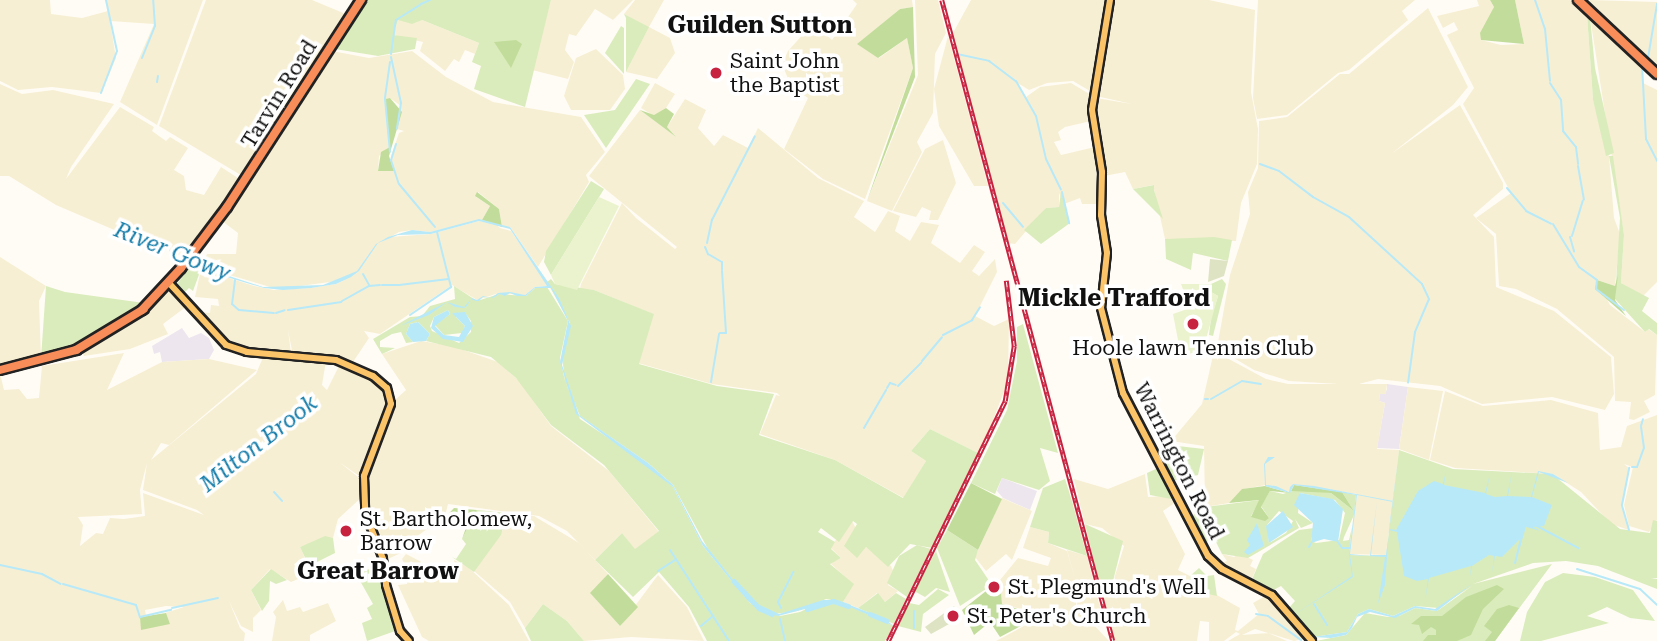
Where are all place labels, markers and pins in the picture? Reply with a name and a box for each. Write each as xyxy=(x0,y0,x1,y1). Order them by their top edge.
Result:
place label: Saint John the Baptist xyxy=(730,48,840,98)
marker: Saint John the Baptist xyxy=(708,65,724,81)
marker: Hoole lawn Tennis Club xyxy=(1185,316,1201,332)
place label: Hoole lawn Tennis Club xyxy=(1072,335,1314,361)
place label: St. Bartholomew, Barrow xyxy=(360,506,532,556)
marker: St. Bartholomew, Barrow xyxy=(338,523,354,539)
place label: St. Plegmund's Well xyxy=(1008,574,1206,600)
marker: St. Plegmund's Well xyxy=(986,579,1002,595)
place label: St. Peter's Church xyxy=(967,603,1147,629)
marker: St. Peter's Church xyxy=(945,608,961,624)

